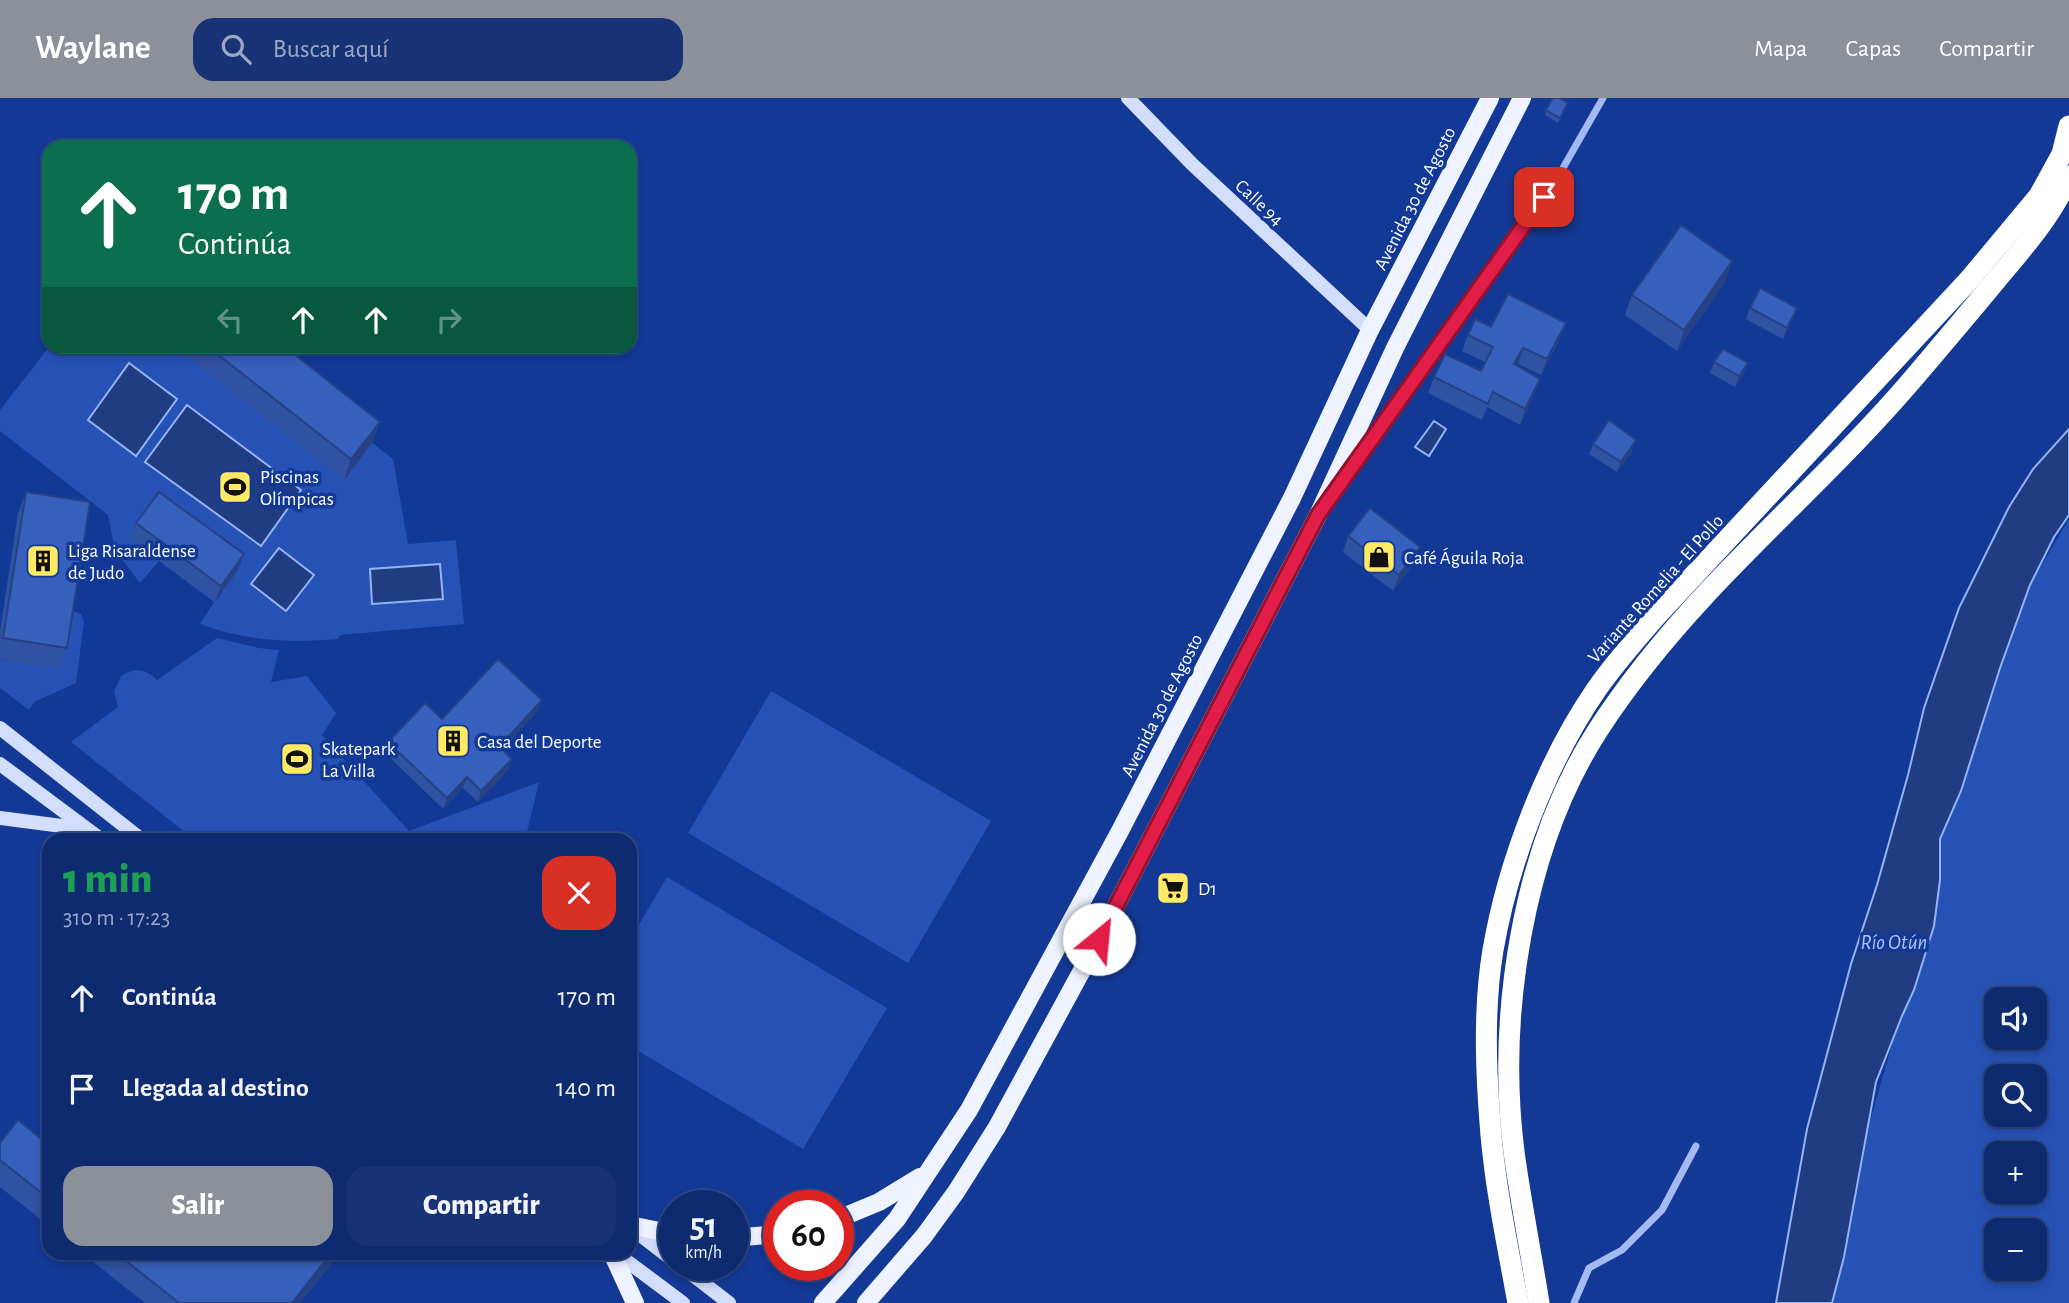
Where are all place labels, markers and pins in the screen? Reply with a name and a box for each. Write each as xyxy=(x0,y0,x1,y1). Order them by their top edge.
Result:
pin xyxy=(1514,167,1574,227)
sports icon: Piscinas Olímpicas xyxy=(216,468,254,506)
place label: Piscinas Olímpicas xyxy=(260,468,334,509)
shop icon: Café Águila Roja xyxy=(1360,538,1398,576)
building icon: Liga Risaraldense de Judo xyxy=(24,542,62,580)
place label: Liga Risaraldense de Judo xyxy=(68,542,196,583)
place label: Café Águila Roja xyxy=(1404,547,1524,568)
building icon: Casa del Deporte xyxy=(434,722,472,760)
place label: Casa del Deporte xyxy=(477,733,602,752)
sports icon: Skatepark La Villa xyxy=(278,740,316,778)
place label: Skatepark La Villa xyxy=(322,740,396,781)
supermarket icon: D1 xyxy=(1154,869,1192,907)
place label: D1 xyxy=(1198,880,1217,899)

